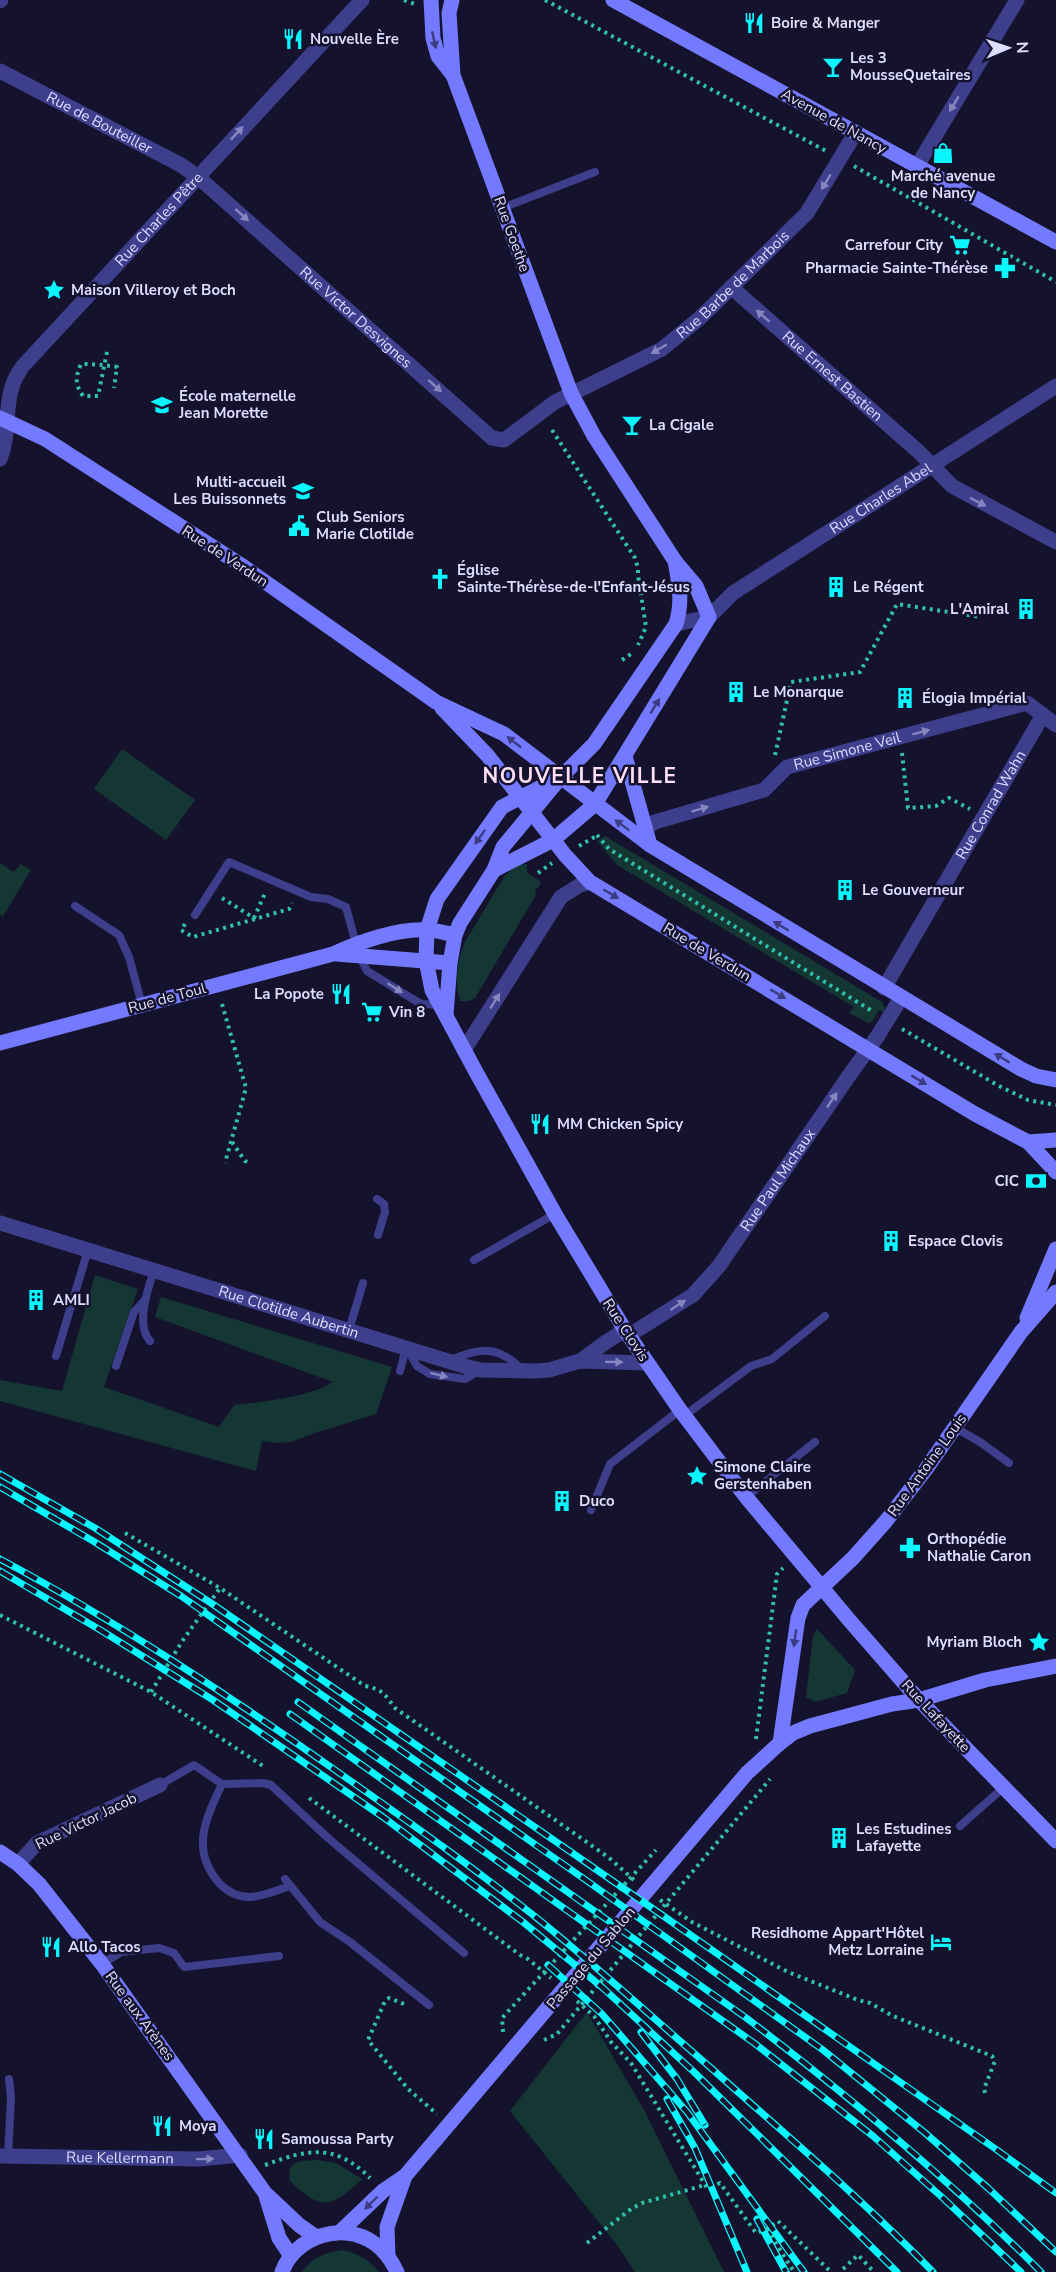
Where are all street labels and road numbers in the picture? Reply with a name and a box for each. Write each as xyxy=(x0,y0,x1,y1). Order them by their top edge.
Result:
street label: Avenue de Nancy xyxy=(778,84,891,158)
street label: Rue de Bouteiller xyxy=(43,87,156,159)
street label: Rue Charles Pêtre xyxy=(110,168,207,271)
street label: Rue Goethe xyxy=(489,193,535,275)
street label: Rue Barbe de Marbois xyxy=(672,226,794,343)
street label: Rue Victor Desvignes xyxy=(296,262,416,372)
street label: Rue Ernest Bastien xyxy=(778,326,887,426)
street label: Rue Charles Abel xyxy=(826,458,936,539)
street label: Rue de Verdun xyxy=(178,521,272,591)
street label: Rue Simone Veil xyxy=(791,727,903,775)
street label: Rue Conrad Wahn xyxy=(951,747,1030,863)
street label: Rue de Verdun xyxy=(659,918,755,986)
street label: Rue de Toul xyxy=(126,978,209,1018)
street label: Rue Paul Michaux xyxy=(736,1125,820,1235)
street label: Rue Clotilde Aubertin xyxy=(216,1281,361,1343)
street label: Rue Clovis xyxy=(598,1295,654,1365)
street label: Rue Antoine Louis xyxy=(883,1410,971,1520)
street label: Rue Lafayette xyxy=(897,1675,975,1757)
street label: Rue Victor Jacob xyxy=(32,1788,140,1854)
street label: Passage du Sablon xyxy=(542,1902,640,2014)
street label: Rue aux Arènes xyxy=(101,1967,179,2065)
street label: Rue Kellermann xyxy=(66,2147,174,2169)

